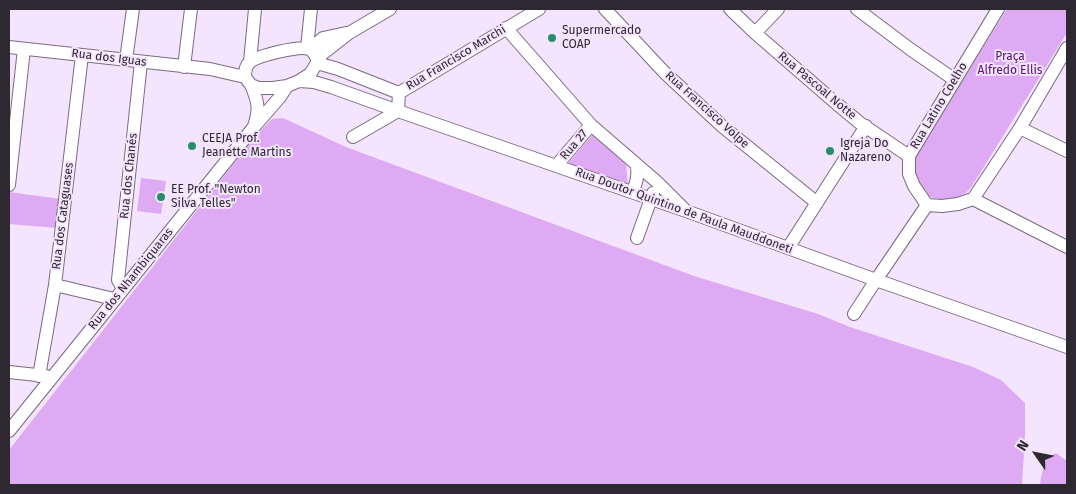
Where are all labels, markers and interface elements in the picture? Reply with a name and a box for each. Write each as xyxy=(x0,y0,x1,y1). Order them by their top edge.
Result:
street label: Rua Francisco Marchi xyxy=(403,22,509,94)
place label: Supermercado COAP xyxy=(562,24,641,52)
marker: Supermercado COAP xyxy=(546,32,558,44)
street label: Rua dos Iguas xyxy=(71,46,147,70)
street label: Rua Pascoal Notte xyxy=(775,49,859,123)
park label: Praça Alfredo Ellis xyxy=(978,50,1042,78)
street label: Rua Latino Coelho xyxy=(907,60,971,152)
street label: Rua Francisco Volpe xyxy=(662,68,752,152)
street label: Rua 27 xyxy=(557,127,591,163)
street label: Rua dos Chanés xyxy=(117,132,141,220)
place label: CEEJA Prof. Jeanette Martins xyxy=(202,132,291,160)
place label: Igreja Do Nazareno xyxy=(840,137,891,165)
marker: CEEJA Prof. Jeanette Martins xyxy=(186,140,198,152)
marker: Igreja Do Nazareno xyxy=(824,145,836,157)
street label: Rua dos Cataguases xyxy=(49,162,77,270)
street label: Rua Doutor Quintino de Paula Mauddoneti xyxy=(573,165,795,257)
place label: EE Prof. "Newton Silva Telles" xyxy=(171,183,261,211)
marker: EE Prof. "Newton Silva Telles" xyxy=(155,191,167,203)
street label: Rua dos Nhambiquaras xyxy=(86,225,176,333)
north arrow xyxy=(1011,429,1061,479)
text: N xyxy=(1013,437,1033,454)

